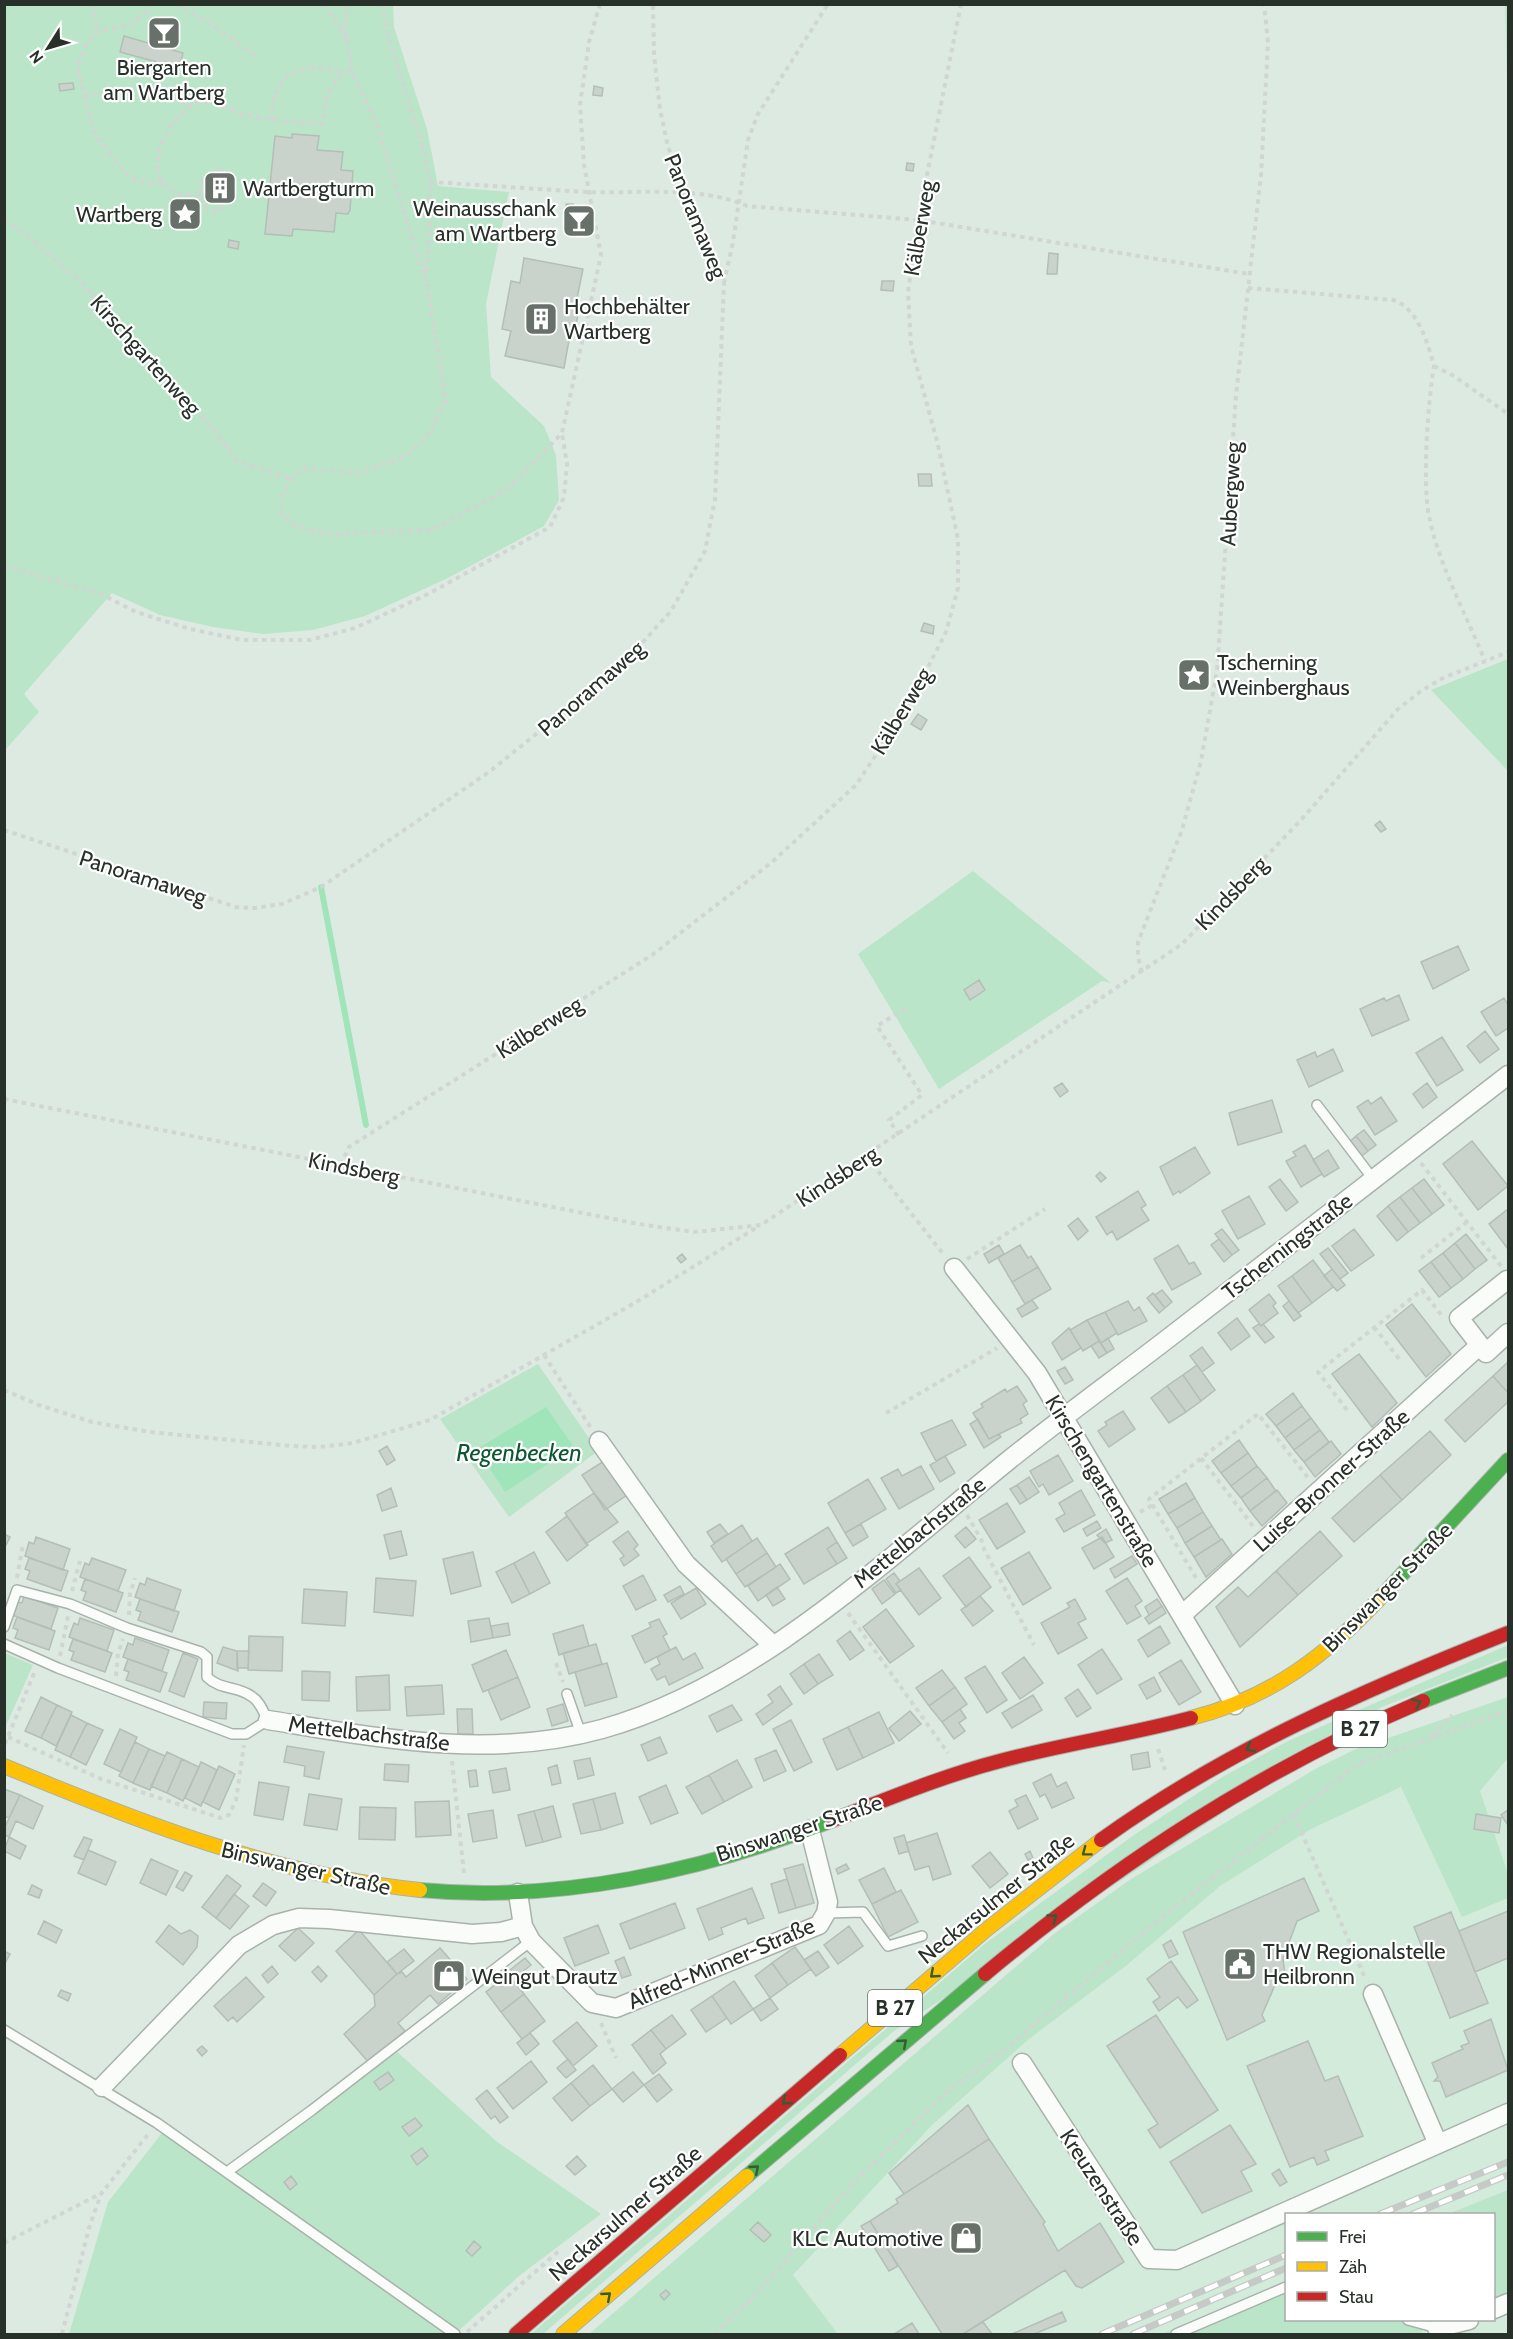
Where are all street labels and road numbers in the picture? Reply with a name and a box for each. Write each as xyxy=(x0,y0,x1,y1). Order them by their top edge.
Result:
street label: Panoramaweg xyxy=(658,150,733,284)
street label: Kälberweg xyxy=(898,177,941,278)
street label: Kirschgartenweg xyxy=(84,290,207,422)
street label: Aubergweg xyxy=(1214,440,1247,547)
street label: Panoramaweg xyxy=(533,634,651,742)
street label: Kälberweg xyxy=(865,662,938,760)
street label: Panoramaweg xyxy=(76,844,211,911)
street label: Kindsberg xyxy=(1190,850,1274,936)
street label: Kälberweg xyxy=(491,990,588,1064)
street label: Kindsberg xyxy=(791,1139,884,1213)
street label: Kindsberg xyxy=(306,1146,403,1191)
street label: Tscherningstraße xyxy=(1217,1187,1358,1306)
street label: Kirschengartenstraße xyxy=(1039,1390,1164,1572)
street label: Luise-Bronner-Straße xyxy=(1248,1403,1415,1558)
street label: Mettelbachstraße xyxy=(848,1471,991,1594)
street label: Binswanger Straße xyxy=(1317,1517,1458,1658)
street label: Mettelbachstraße xyxy=(287,1710,451,1757)
road number: B 27 xyxy=(1333,1711,1387,1747)
street label: Binswanger Straße xyxy=(713,1789,886,1868)
street label: Neckarsulmer Straße xyxy=(913,1827,1080,1970)
street label: Binswanger Straße xyxy=(219,1836,393,1901)
street label: Alfred-Minner-Straße xyxy=(624,1912,819,2015)
road number: B 27 xyxy=(868,1990,922,2026)
street label: Kreuzenstraße xyxy=(1054,2124,1149,2251)
street label: Neckarsulmer Straße xyxy=(544,2140,707,2287)

